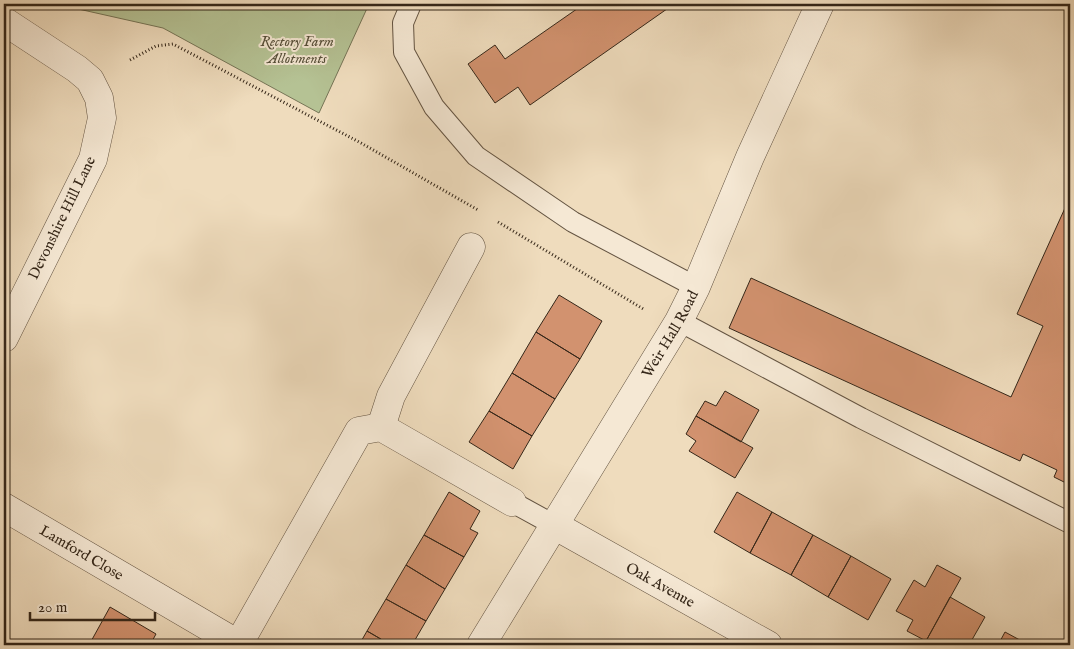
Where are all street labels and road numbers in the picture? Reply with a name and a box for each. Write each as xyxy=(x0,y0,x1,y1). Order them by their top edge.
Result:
street label: Devonshire Hill Lane xyxy=(24,153,100,283)
street label: Weir Hall Road xyxy=(637,286,703,381)
street label: Lamford Close xyxy=(36,521,127,584)
street label: Oak Avenue xyxy=(623,558,698,612)

